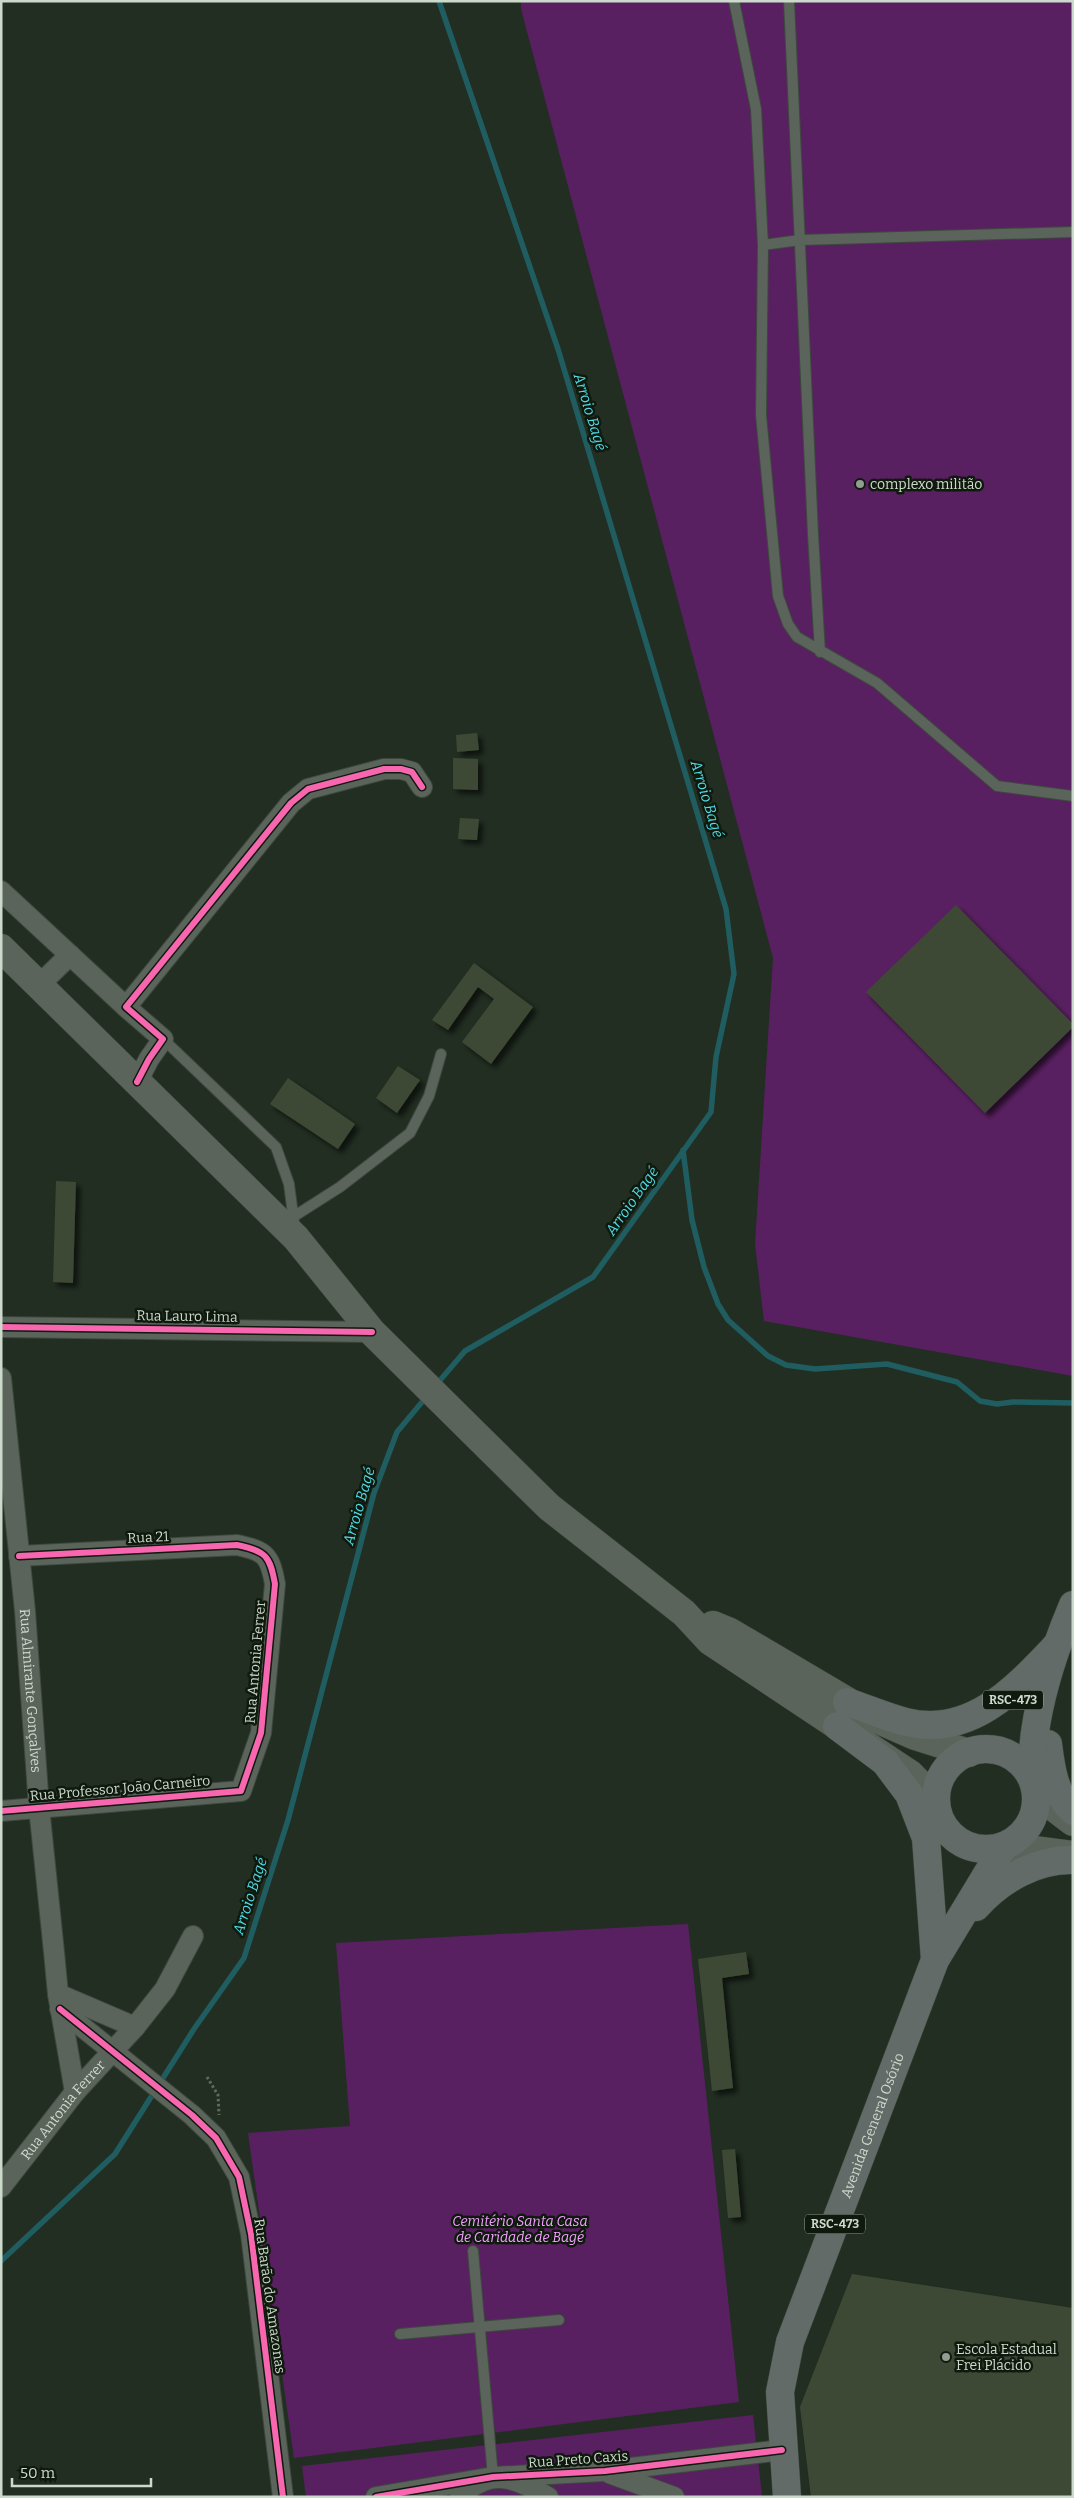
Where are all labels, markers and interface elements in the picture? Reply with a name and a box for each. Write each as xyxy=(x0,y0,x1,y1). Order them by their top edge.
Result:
water label: Arroio Bagé xyxy=(569,370,610,453)
place label: complexo militão xyxy=(870,476,982,493)
marker: complexo militão xyxy=(854,478,866,490)
water label: Arroio Bagé xyxy=(686,757,727,840)
water label: Arroio Bagé xyxy=(601,1163,663,1240)
street label: Rua Lauro Lima xyxy=(136,1307,238,1326)
water label: Arroio Bagé xyxy=(339,1465,379,1548)
street label: Rua 21 xyxy=(127,1528,169,1547)
street label: Rua Antonia Ferrer xyxy=(242,1600,269,1724)
street label: Rua Almirante Gonçalves xyxy=(16,1608,45,1773)
road number: RSC-473 xyxy=(983,1690,1043,1710)
street label: Rua Professor João Carneiro xyxy=(29,1772,211,1805)
water label: Arroio Bagé xyxy=(229,1855,271,1938)
street label: Avenida General Osório xyxy=(837,2051,908,2200)
street label: Rua Antonia Ferrer xyxy=(18,2057,109,2163)
park label: Cemitério Santa Casa de Caridade de Bagé xyxy=(452,2213,588,2246)
road number: RSC-473 xyxy=(805,2214,865,2234)
street label: Rua Barão do Amazonas xyxy=(250,2217,289,2375)
place label: Escola Estadual Frei Plácido xyxy=(956,2341,1057,2374)
marker: Escola Estadual Frei Plácido xyxy=(940,2351,952,2363)
street label: Rua Preto Caxis xyxy=(527,2448,629,2471)
scale bar xyxy=(12,2456,151,2488)
text: 50 m xyxy=(20,2464,56,2482)

